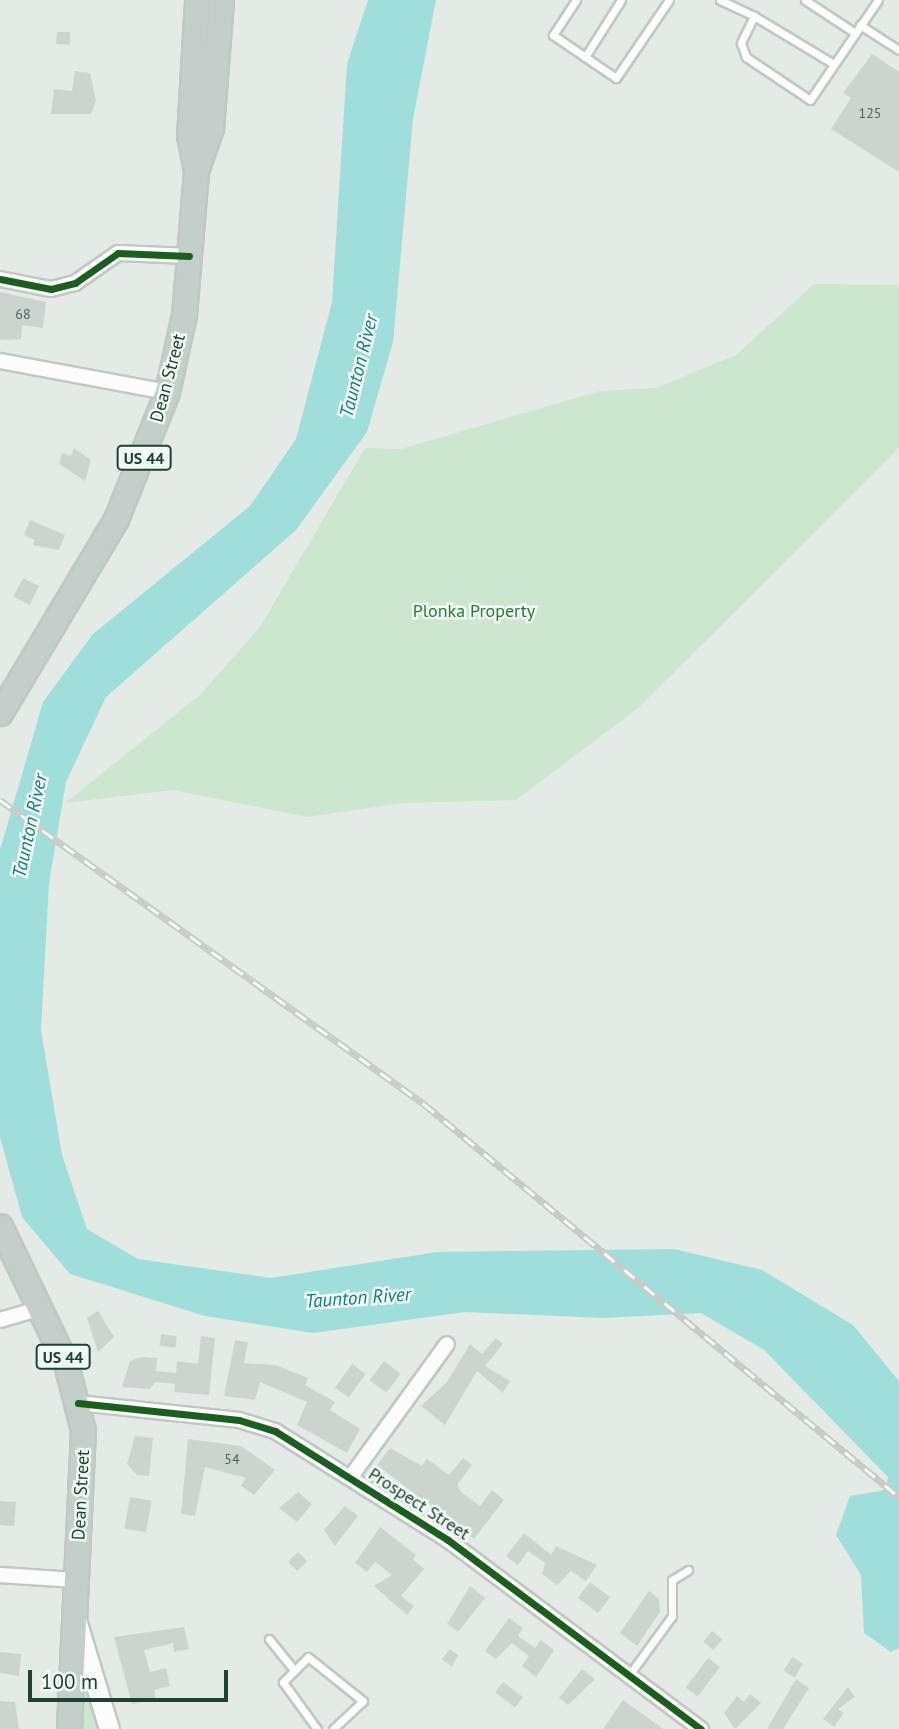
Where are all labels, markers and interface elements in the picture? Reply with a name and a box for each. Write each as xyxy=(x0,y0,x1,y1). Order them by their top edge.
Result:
house number: 125 xyxy=(859,105,881,121)
house number: 68 xyxy=(15,306,31,322)
water label: Taunton River xyxy=(335,312,383,420)
street label: Dean Street xyxy=(146,332,190,424)
road number: US 44 xyxy=(116,446,172,471)
park label: Plonka Property xyxy=(413,600,535,622)
water label: Taunton River xyxy=(8,772,52,880)
water label: Taunton River xyxy=(304,1283,412,1313)
road number: US 44 xyxy=(35,1344,91,1370)
street label: Dean Street xyxy=(68,1449,94,1541)
house number: 54 xyxy=(224,1451,240,1467)
street label: Prospect Street xyxy=(364,1463,474,1545)
scale bar xyxy=(32,1656,231,1700)
text: 100 m xyxy=(41,1668,98,1695)

